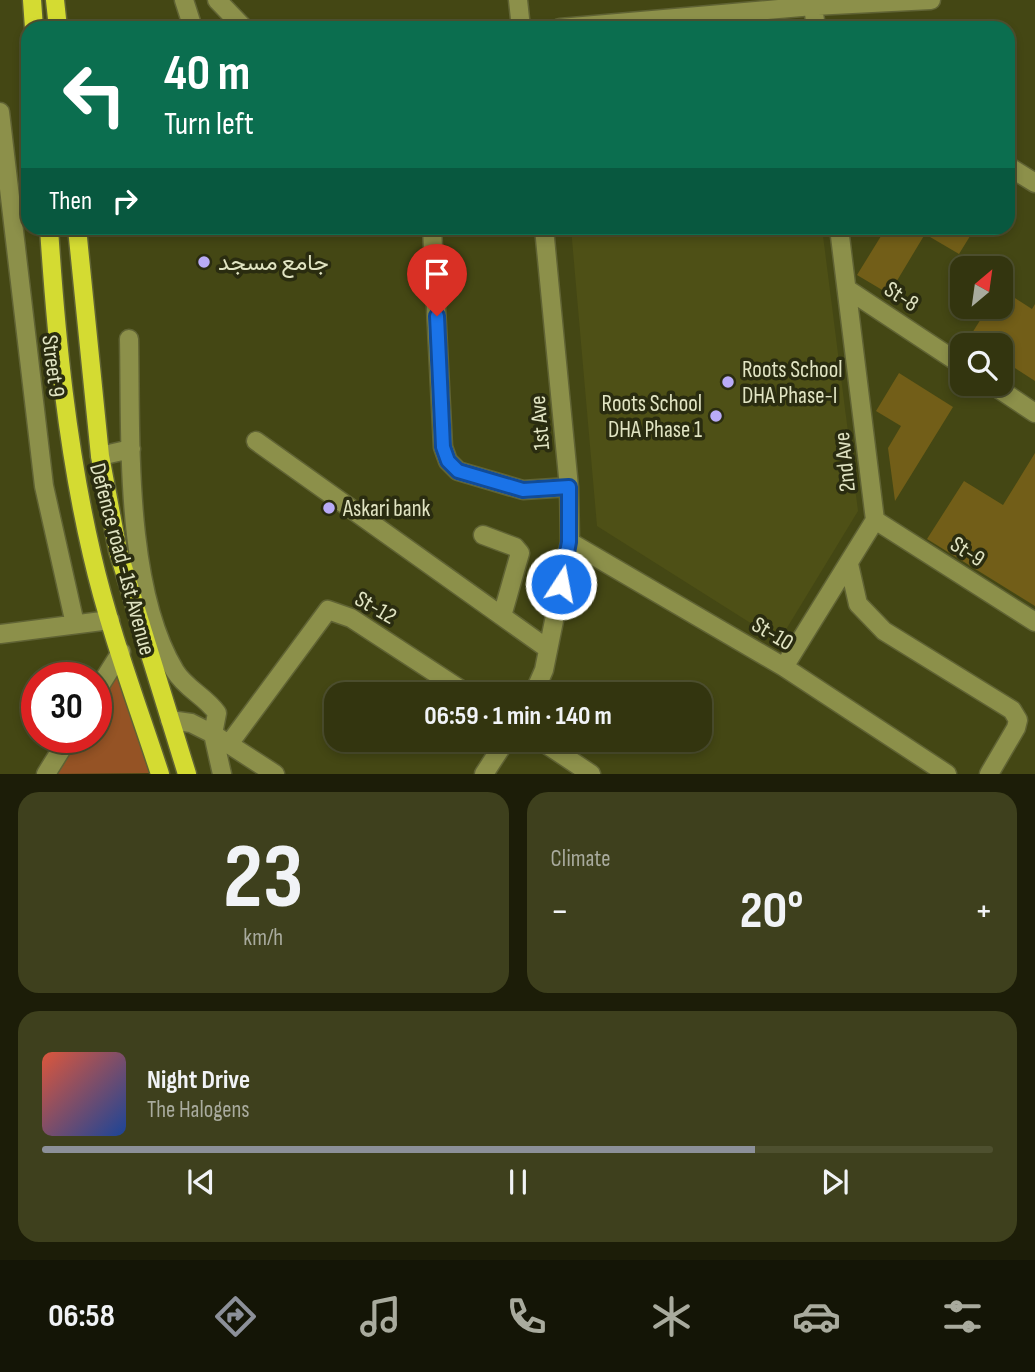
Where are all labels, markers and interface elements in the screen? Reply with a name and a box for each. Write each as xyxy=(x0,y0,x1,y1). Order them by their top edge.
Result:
text: 40 m xyxy=(164,45,250,104)
icon: left xyxy=(49,49,140,140)
text: Turn left xyxy=(164,105,254,144)
icon: right xyxy=(106,182,144,220)
text: Then xyxy=(49,186,92,217)
pin xyxy=(407,244,467,316)
place label: جامع مسجد xyxy=(218,249,329,278)
marker: جامع مسجد xyxy=(196,254,212,270)
icon: arrive xyxy=(418,255,456,293)
north arrow xyxy=(950,256,1013,318)
map controls xyxy=(950,256,1013,396)
street label: St-8 xyxy=(879,275,924,318)
street label: Street 9 xyxy=(35,333,71,399)
button: search xyxy=(950,333,1013,396)
place label: Roots School DHA Phase-I xyxy=(742,356,842,410)
marker: Roots School DHA Phase-I xyxy=(720,374,736,390)
place label: Roots School DHA Phase 1 xyxy=(602,390,702,444)
street label: 1st Ave xyxy=(524,395,556,451)
marker: Roots School DHA Phase 1 xyxy=(708,408,724,424)
street label: 2nd Ave xyxy=(828,431,862,493)
street label: Defence road -1st Avenue xyxy=(83,460,161,658)
place label: Askari bank xyxy=(342,495,431,523)
marker: Askari bank xyxy=(321,500,337,516)
street label: St-9 xyxy=(945,530,990,573)
position arrow xyxy=(524,547,598,621)
street label: St-12 xyxy=(350,585,401,631)
street label: St-10 xyxy=(747,611,798,657)
speed limit sign: 30 xyxy=(21,662,112,753)
text: 06:59 · 1 min · 140 m xyxy=(424,701,612,732)
text: 23 xyxy=(223,824,304,933)
text: Climate xyxy=(551,845,610,873)
text: 20° xyxy=(740,880,804,943)
text: − xyxy=(551,889,569,934)
text: + xyxy=(974,889,993,934)
text: km/h xyxy=(243,924,283,952)
text: Night Drive xyxy=(147,1065,250,1096)
text: The Halogens xyxy=(147,1096,250,1124)
icon: previous xyxy=(182,1163,220,1201)
icon: pause xyxy=(499,1163,537,1201)
icon: next xyxy=(816,1163,854,1201)
icon: directions xyxy=(211,1292,260,1341)
icon: music xyxy=(356,1292,405,1341)
icon: phone xyxy=(502,1292,551,1341)
icon: climate xyxy=(647,1292,696,1341)
icon: car xyxy=(792,1292,841,1341)
icon: filters xyxy=(938,1292,987,1341)
text: 06:58 xyxy=(48,1297,115,1336)

